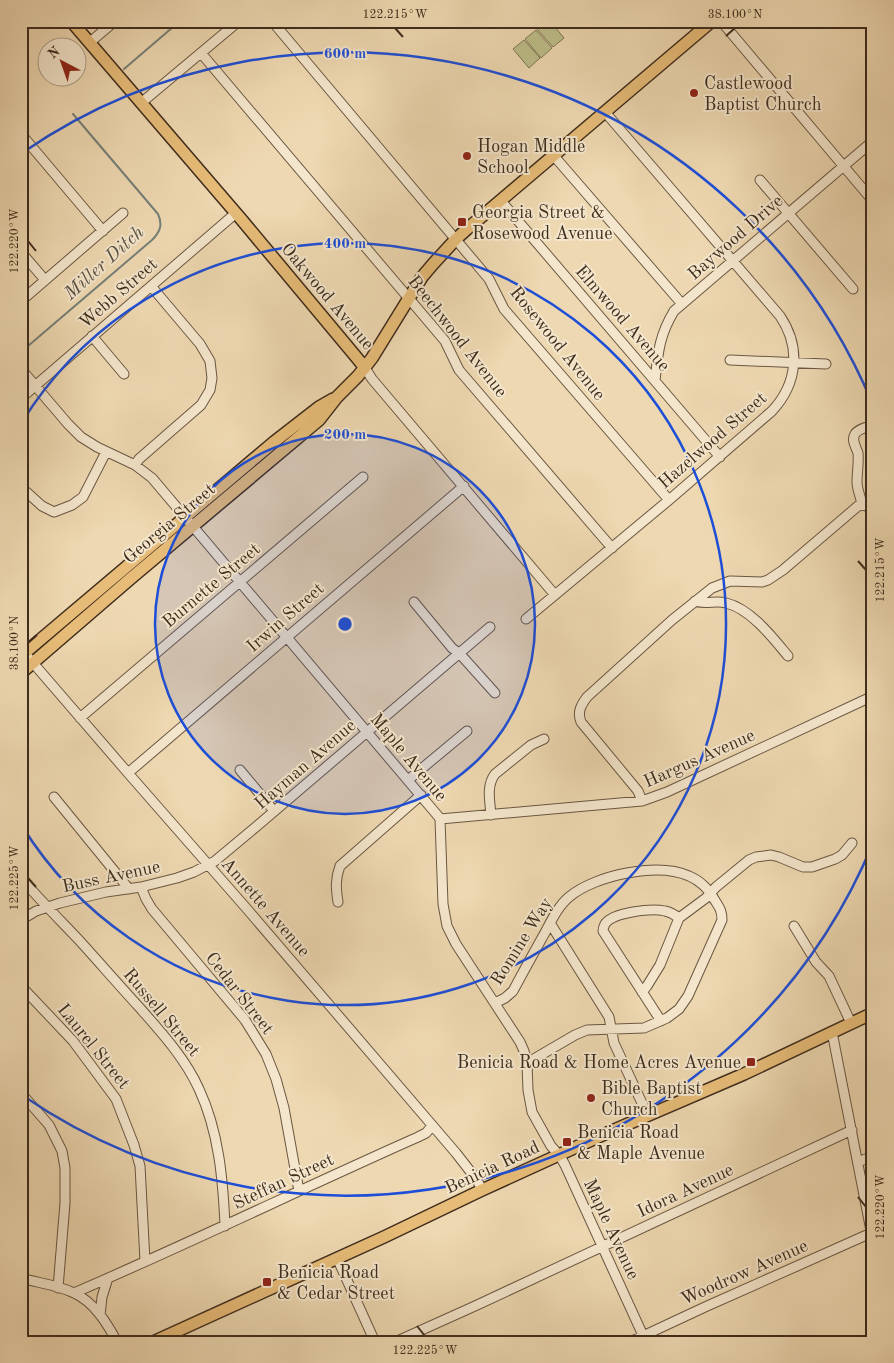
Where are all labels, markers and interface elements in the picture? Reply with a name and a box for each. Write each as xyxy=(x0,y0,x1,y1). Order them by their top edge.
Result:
text: 122.215°W xyxy=(363,8,428,21)
text: 38.100°N xyxy=(708,9,762,21)
north arrow xyxy=(38,38,88,88)
text: N xyxy=(45,44,63,62)
text: 600 m xyxy=(324,47,366,62)
place label: Castlewood Baptist Church xyxy=(704,75,822,114)
marker: Castlewood Baptist Church xyxy=(688,87,700,99)
place label: Hogan Middle School xyxy=(477,138,585,177)
marker: Hogan Middle School xyxy=(461,150,473,162)
street label: Baywood Drive xyxy=(685,192,787,284)
place label: Georgia Street & Rosewood Avenue xyxy=(472,204,612,243)
text: 122.220°W xyxy=(9,208,21,273)
marker: Georgia Street & Rosewood Avenue xyxy=(456,216,468,228)
water label: Miller Ditch xyxy=(60,223,148,305)
text: 400 m xyxy=(324,237,366,252)
street label: Oakwood Avenue xyxy=(277,240,377,354)
street label: Webb Street xyxy=(76,255,161,332)
street label: Elmwood Avenue xyxy=(571,262,673,375)
street label: Beechwood Avenue xyxy=(404,272,510,401)
street label: Rosewood Avenue xyxy=(506,283,608,404)
street label: Hazelwood Street xyxy=(655,389,770,493)
text: 200 m xyxy=(324,428,366,443)
street label: Georgia Street xyxy=(120,480,219,567)
text: 122.215°W xyxy=(874,537,887,602)
street label: Burnette Street xyxy=(160,540,264,632)
street label: Irwin Street xyxy=(244,580,328,656)
centre of rings xyxy=(336,615,354,633)
text: 38.100°N xyxy=(9,616,21,670)
street label: Maple Avenue xyxy=(366,710,450,805)
street label: Hayman Avenue xyxy=(252,716,360,813)
street label: Hargus Avenue xyxy=(641,726,758,792)
text: 122.225°W xyxy=(8,845,21,910)
street label: Annette Avenue xyxy=(218,855,313,961)
street label: Buss Avenue xyxy=(60,858,162,896)
street label: Romine Way xyxy=(488,894,556,989)
street label: Cedar Street xyxy=(202,949,277,1038)
street label: Russell Street xyxy=(119,965,203,1060)
street label: Laurel Street xyxy=(54,1001,133,1093)
place label: Benicia Road & Home Acres Avenue xyxy=(457,1054,741,1072)
marker: Benicia Road & Home Acres Avenue xyxy=(745,1056,757,1068)
place label: Bible Baptist Church xyxy=(601,1080,702,1119)
marker: Bible Baptist Church xyxy=(585,1092,597,1104)
place label: Benicia Road & Maple Avenue xyxy=(577,1124,705,1163)
marker: Benicia Road & Maple Avenue xyxy=(561,1136,573,1148)
street label: Benicia Road xyxy=(442,1138,542,1198)
street label: Steffan Street xyxy=(230,1151,337,1213)
street label: Idora Avenue xyxy=(635,1161,736,1221)
text: 122.220°W xyxy=(875,1174,887,1239)
street label: Maple Avenue xyxy=(580,1176,642,1282)
street label: Woodrow Avenue xyxy=(678,1237,811,1309)
place label: Benicia Road & Cedar Street xyxy=(277,1264,395,1303)
marker: Benicia Road & Cedar Street xyxy=(261,1276,273,1288)
text: 122.225°W xyxy=(393,1344,458,1357)

